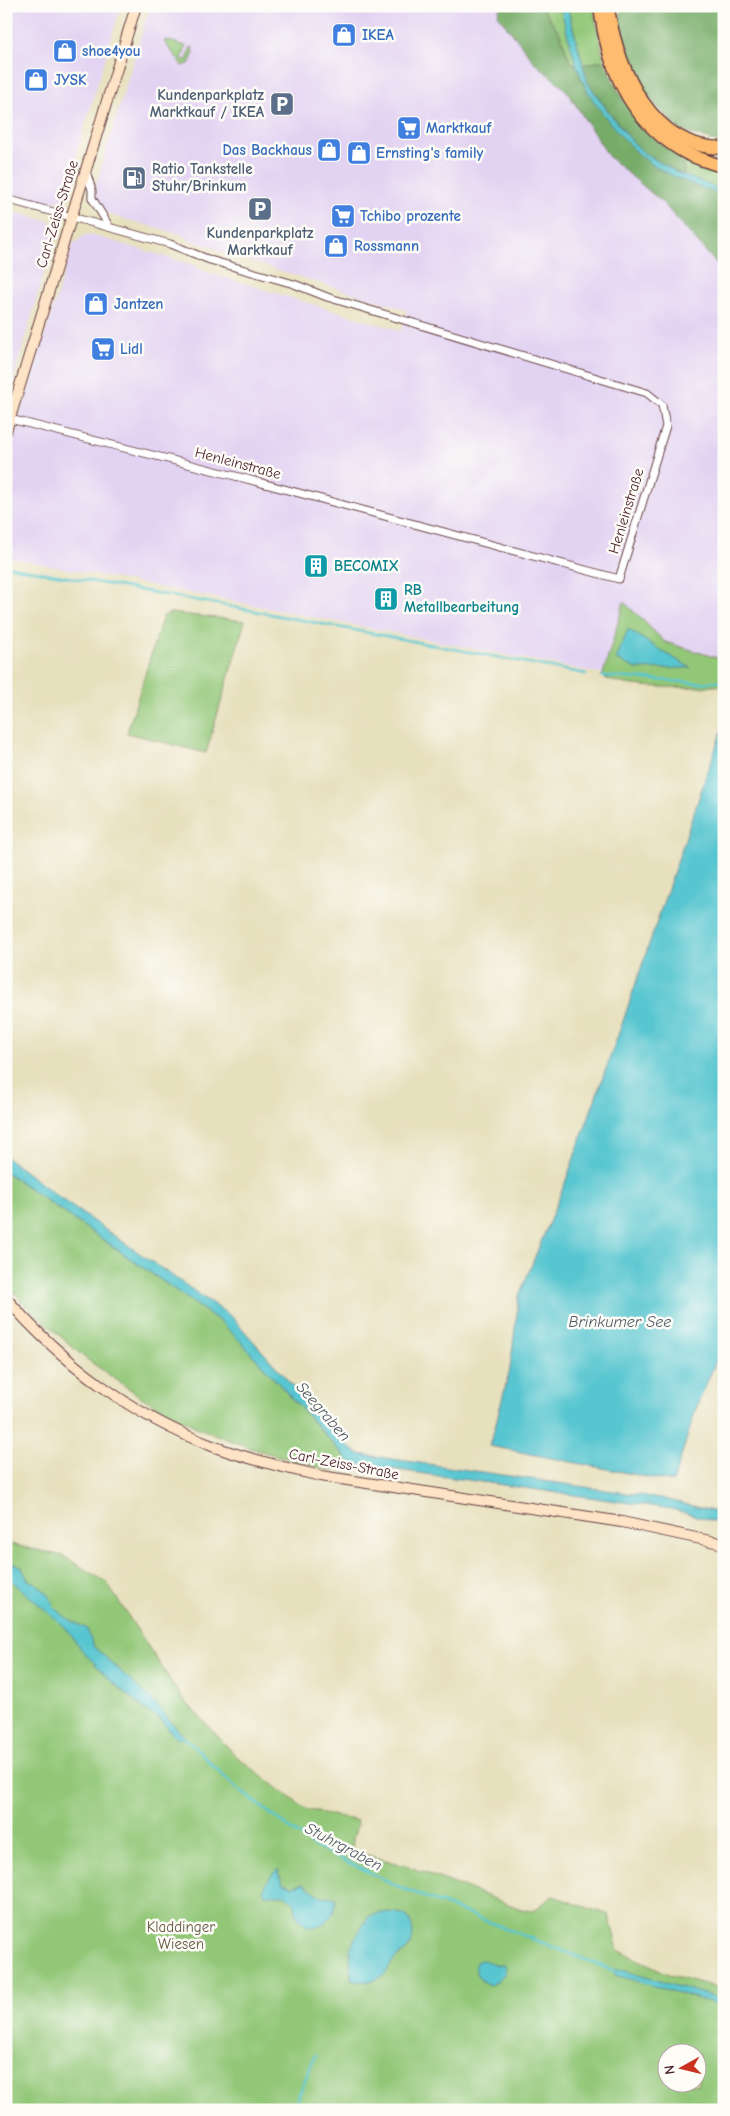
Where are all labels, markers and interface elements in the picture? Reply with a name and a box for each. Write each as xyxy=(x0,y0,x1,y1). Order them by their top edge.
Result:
shop icon: IKEA xyxy=(331,22,357,48)
place label: IKEA xyxy=(362,26,394,44)
shop icon: shoe4you xyxy=(52,38,78,64)
place label: shoe4you xyxy=(82,42,141,60)
shop icon: JYSK xyxy=(23,67,49,93)
place label: JYSK xyxy=(54,71,87,89)
place label: Kundenparkplatz Marktkauf / IKEA xyxy=(150,86,265,121)
parking icon: Kundenparkplatz Marktkauf / IKEA xyxy=(269,91,295,117)
supermarket icon: Marktkauf xyxy=(396,115,422,141)
place label: Marktkauf xyxy=(426,119,492,137)
shop icon: Das Backhaus xyxy=(316,137,342,163)
shop icon: Ernsting's family xyxy=(346,140,372,166)
place label: Das Backhaus xyxy=(222,141,312,159)
place label: Ernsting's family xyxy=(376,144,483,162)
street label: Carl-Zeiss-Straße xyxy=(32,157,82,270)
place label: Ratio Tankstelle Stuhr/Brinkum xyxy=(152,160,253,195)
fuel station icon: Ratio Tankstelle Stuhr/Brinkum xyxy=(121,165,147,191)
parking icon: Kundenparkplatz Marktkauf xyxy=(247,196,273,222)
supermarket icon: Tchibo prozente xyxy=(330,203,356,229)
place label: Tchibo prozente xyxy=(360,207,461,225)
place label: Kundenparkplatz Marktkauf xyxy=(207,224,314,259)
shop icon: Rossmann xyxy=(323,233,349,259)
place label: Rossmann xyxy=(354,237,419,255)
shop icon: Jantzen xyxy=(83,291,109,317)
place label: Jantzen xyxy=(114,295,163,313)
supermarket icon: Lidl xyxy=(90,336,116,362)
place label: Lidl xyxy=(120,340,143,358)
street label: Henleinstraße xyxy=(193,443,284,483)
street label: Henleinstraße xyxy=(604,466,648,556)
building icon: BECOMIX xyxy=(303,553,329,579)
place label: BECOMIX xyxy=(334,557,399,575)
place label: RB Metallbearbeitung xyxy=(404,581,520,616)
building icon: RB Metallbearbeitung xyxy=(373,586,399,612)
water label: Brinkumer See xyxy=(569,1313,671,1331)
water label: Seegraben xyxy=(293,1378,354,1445)
street label: Carl-Zeiss-Straße xyxy=(287,1445,401,1484)
water label: Stuhrgraben xyxy=(302,1819,385,1875)
park label: Kladdinger Wiesen xyxy=(147,1918,215,1953)
north arrow xyxy=(658,2044,708,2094)
text: N xyxy=(661,2064,679,2075)

